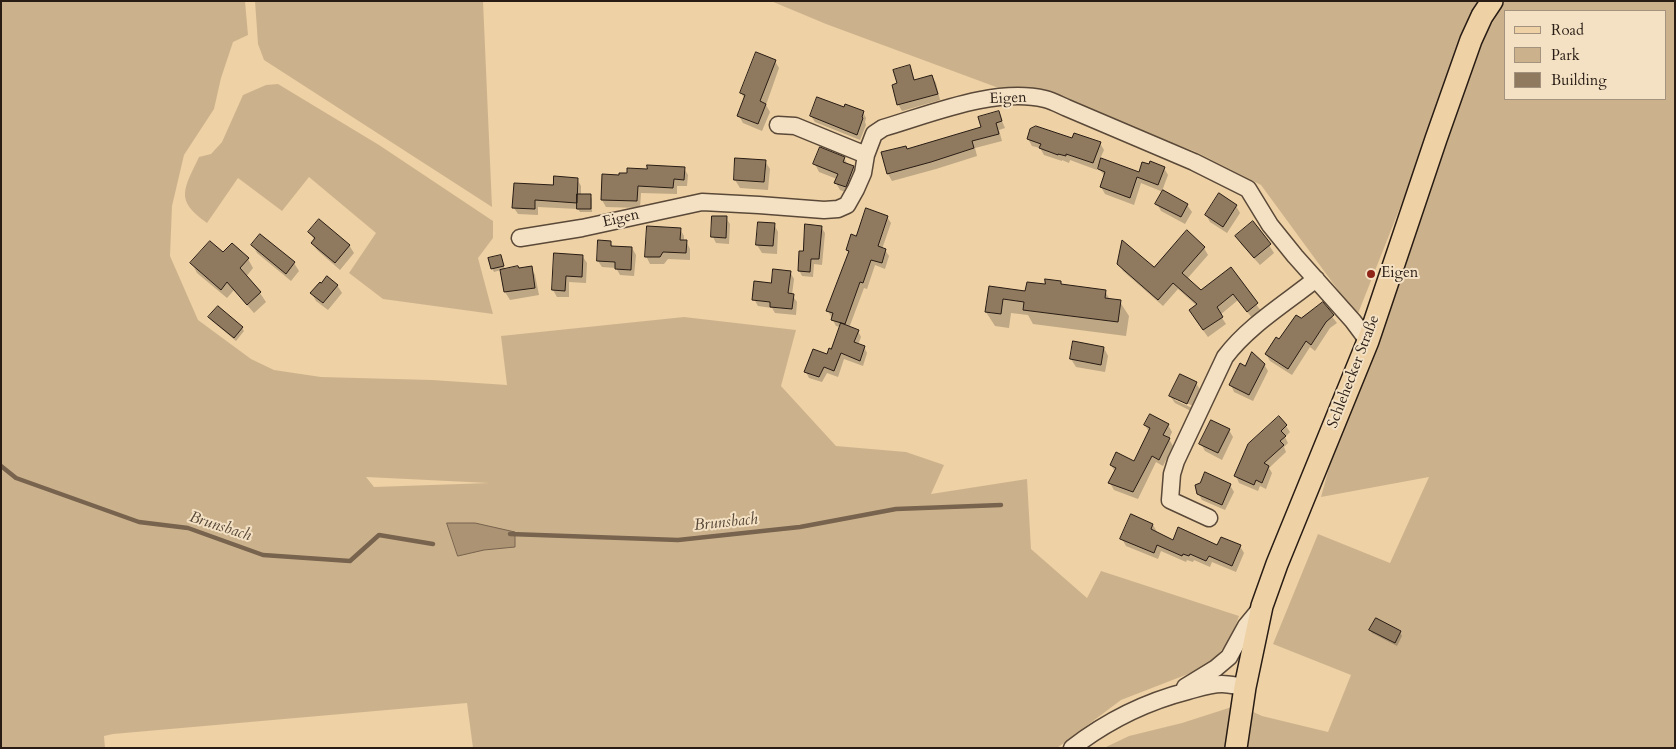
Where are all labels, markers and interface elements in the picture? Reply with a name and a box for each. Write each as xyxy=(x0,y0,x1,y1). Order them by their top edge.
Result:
legend xyxy=(1504,10,1666,100)
text: Road xyxy=(1551,20,1584,40)
text: Park xyxy=(1551,45,1580,65)
text: Building xyxy=(1551,70,1607,90)
street label: Eigen xyxy=(989,89,1027,109)
street label: Eigen xyxy=(601,206,641,232)
place label: Eigen xyxy=(1381,265,1418,283)
marker: Eigen xyxy=(1365,268,1377,280)
street label: Schlehecker Straße xyxy=(1324,313,1384,431)
water label: Brunsbach xyxy=(187,508,253,546)
water label: Brunsbach xyxy=(693,510,759,536)

